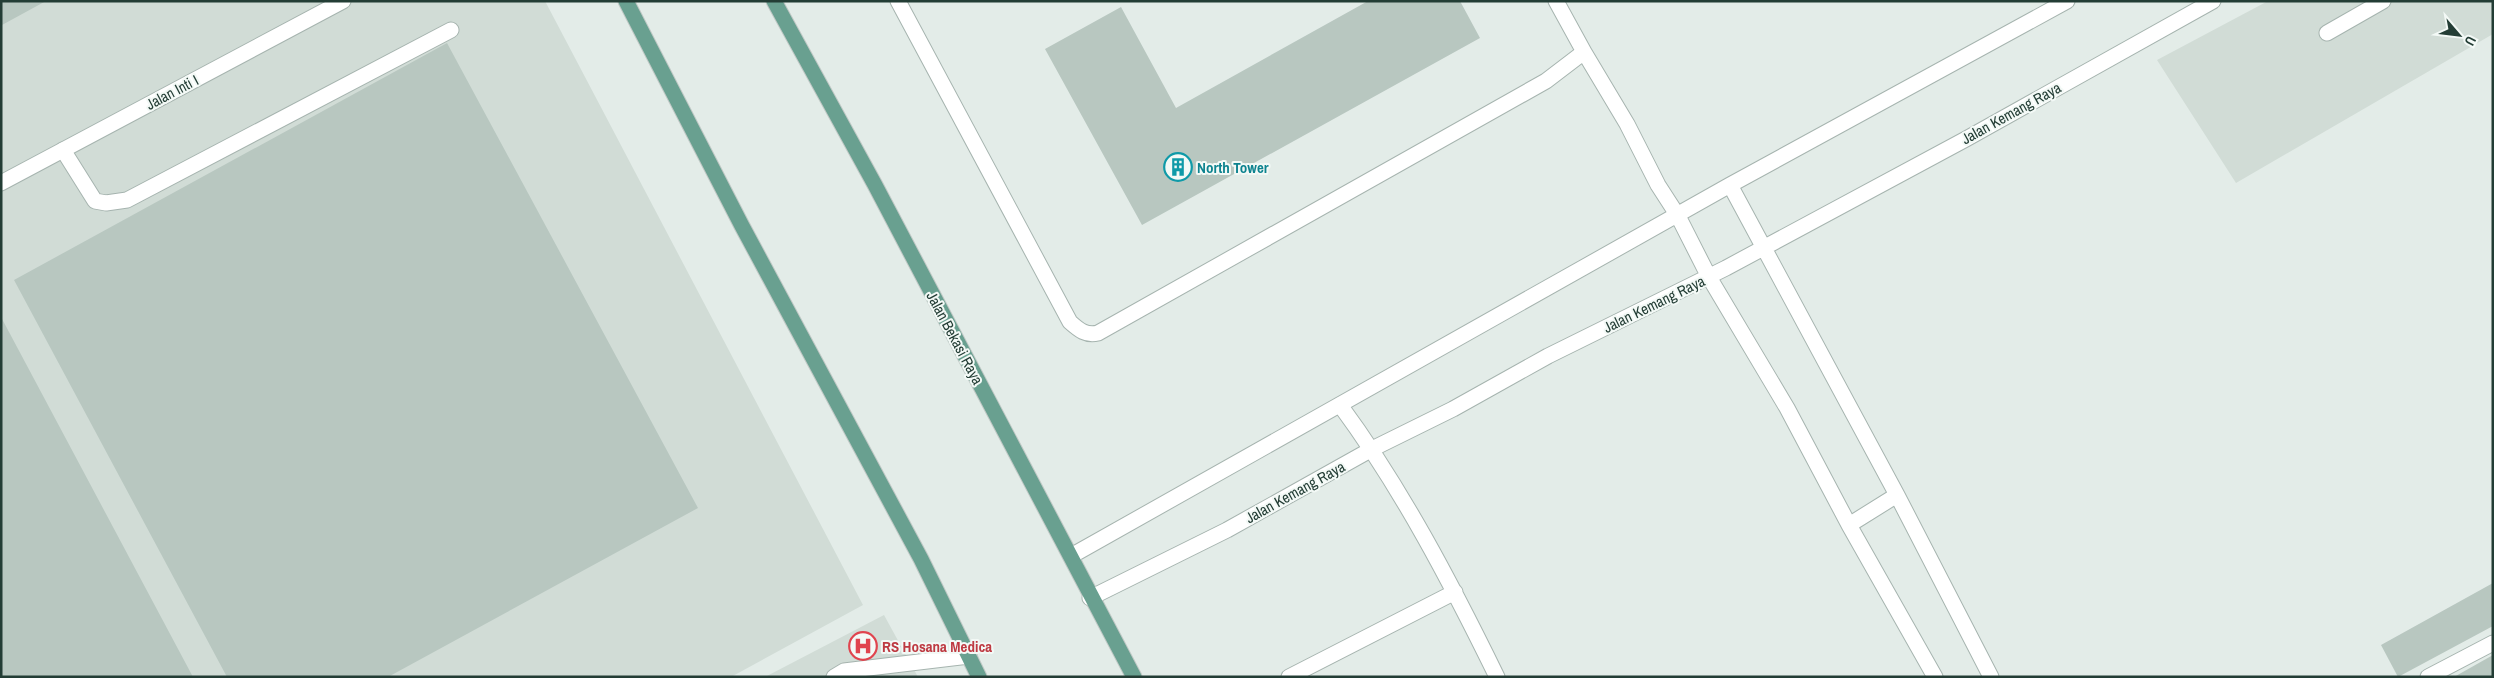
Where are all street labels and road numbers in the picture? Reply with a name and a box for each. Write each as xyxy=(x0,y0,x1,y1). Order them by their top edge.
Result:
street label: Jalan Inti I xyxy=(142,69,202,115)
street label: Jalan Kemang Raya xyxy=(1957,77,2065,149)
street label: Jalan Kemang Raya xyxy=(1600,270,1709,338)
street label: Jalan Bekasi Raya xyxy=(922,288,988,388)
street label: Jalan Kemang Raya xyxy=(1241,456,1349,528)

